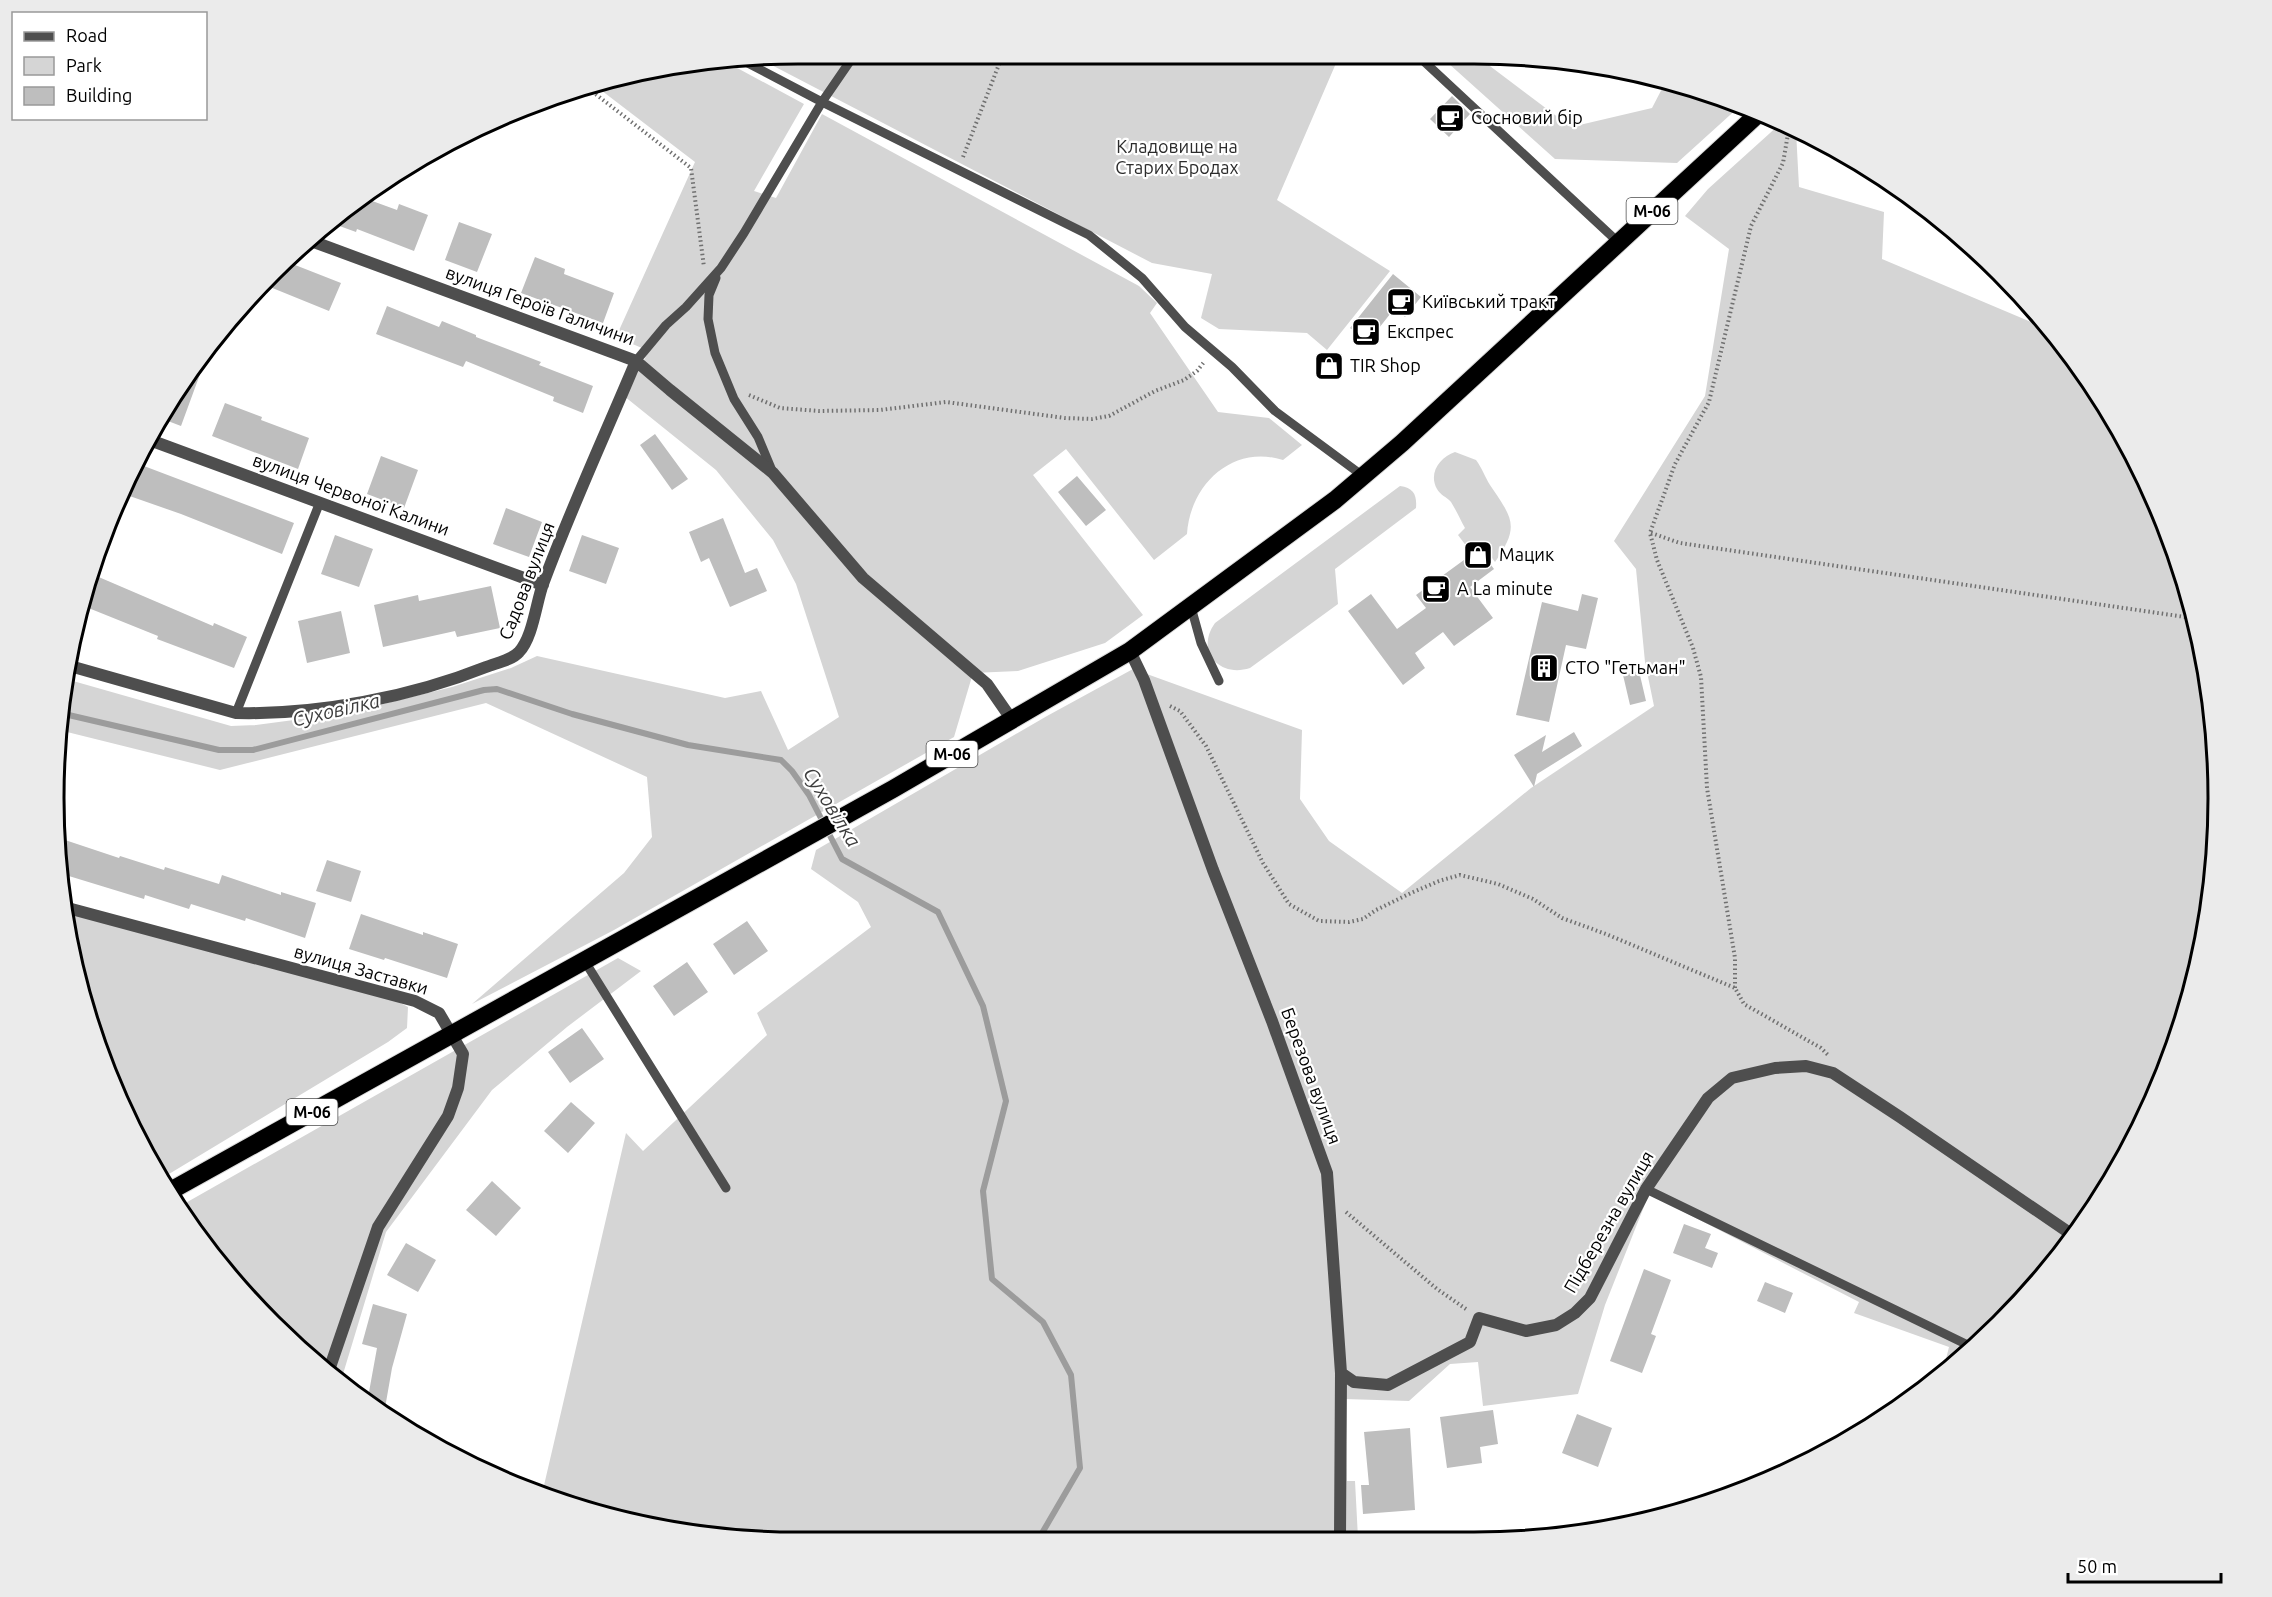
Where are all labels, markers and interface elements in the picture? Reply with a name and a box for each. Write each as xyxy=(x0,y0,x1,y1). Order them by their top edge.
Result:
legend xyxy=(12,12,207,120)
text: Road xyxy=(66,25,108,45)
text: Park xyxy=(66,55,102,75)
text: Building xyxy=(66,85,132,105)
cafe icon: Сосновий бір xyxy=(1434,102,1466,134)
place label: Сосновий бір xyxy=(1471,107,1583,127)
park label: Кладовище на Старих Бродах xyxy=(1115,136,1239,177)
road number: М-06 xyxy=(1626,198,1678,224)
street label: вулиця Героїв Галичини xyxy=(443,262,637,349)
cafe icon: Київський тракт xyxy=(1385,286,1417,318)
place label: Київський тракт xyxy=(1422,291,1555,311)
cafe icon: Експрес xyxy=(1350,316,1382,348)
place label: Експрес xyxy=(1387,321,1454,341)
shop icon: TIR Shop xyxy=(1313,350,1345,382)
place label: TIR Shop xyxy=(1350,355,1421,375)
street label: вулиця Червоної Калини xyxy=(250,449,452,539)
street label: Садова вулиця xyxy=(494,519,558,642)
shop icon: Мацик xyxy=(1462,539,1494,571)
place label: Мацик xyxy=(1499,544,1554,564)
cafe icon: A La minute xyxy=(1420,573,1452,605)
place label: A La minute xyxy=(1457,578,1553,598)
building icon: СТО "Гетьман" xyxy=(1528,652,1560,684)
place label: СТО "Гетьман" xyxy=(1565,657,1686,677)
water label: Суховілка xyxy=(290,688,382,731)
road number: М-06 xyxy=(926,741,978,767)
water label: Суховілка xyxy=(799,763,866,851)
street label: вулиця Заставки xyxy=(292,940,431,998)
street label: Березова вулиця xyxy=(1278,1005,1346,1147)
road number: М-06 xyxy=(286,1099,338,1125)
street label: Підберезна вулиця xyxy=(1559,1147,1657,1296)
scale bar xyxy=(2068,1546,2221,1584)
text: 50 m xyxy=(2077,1556,2117,1576)

